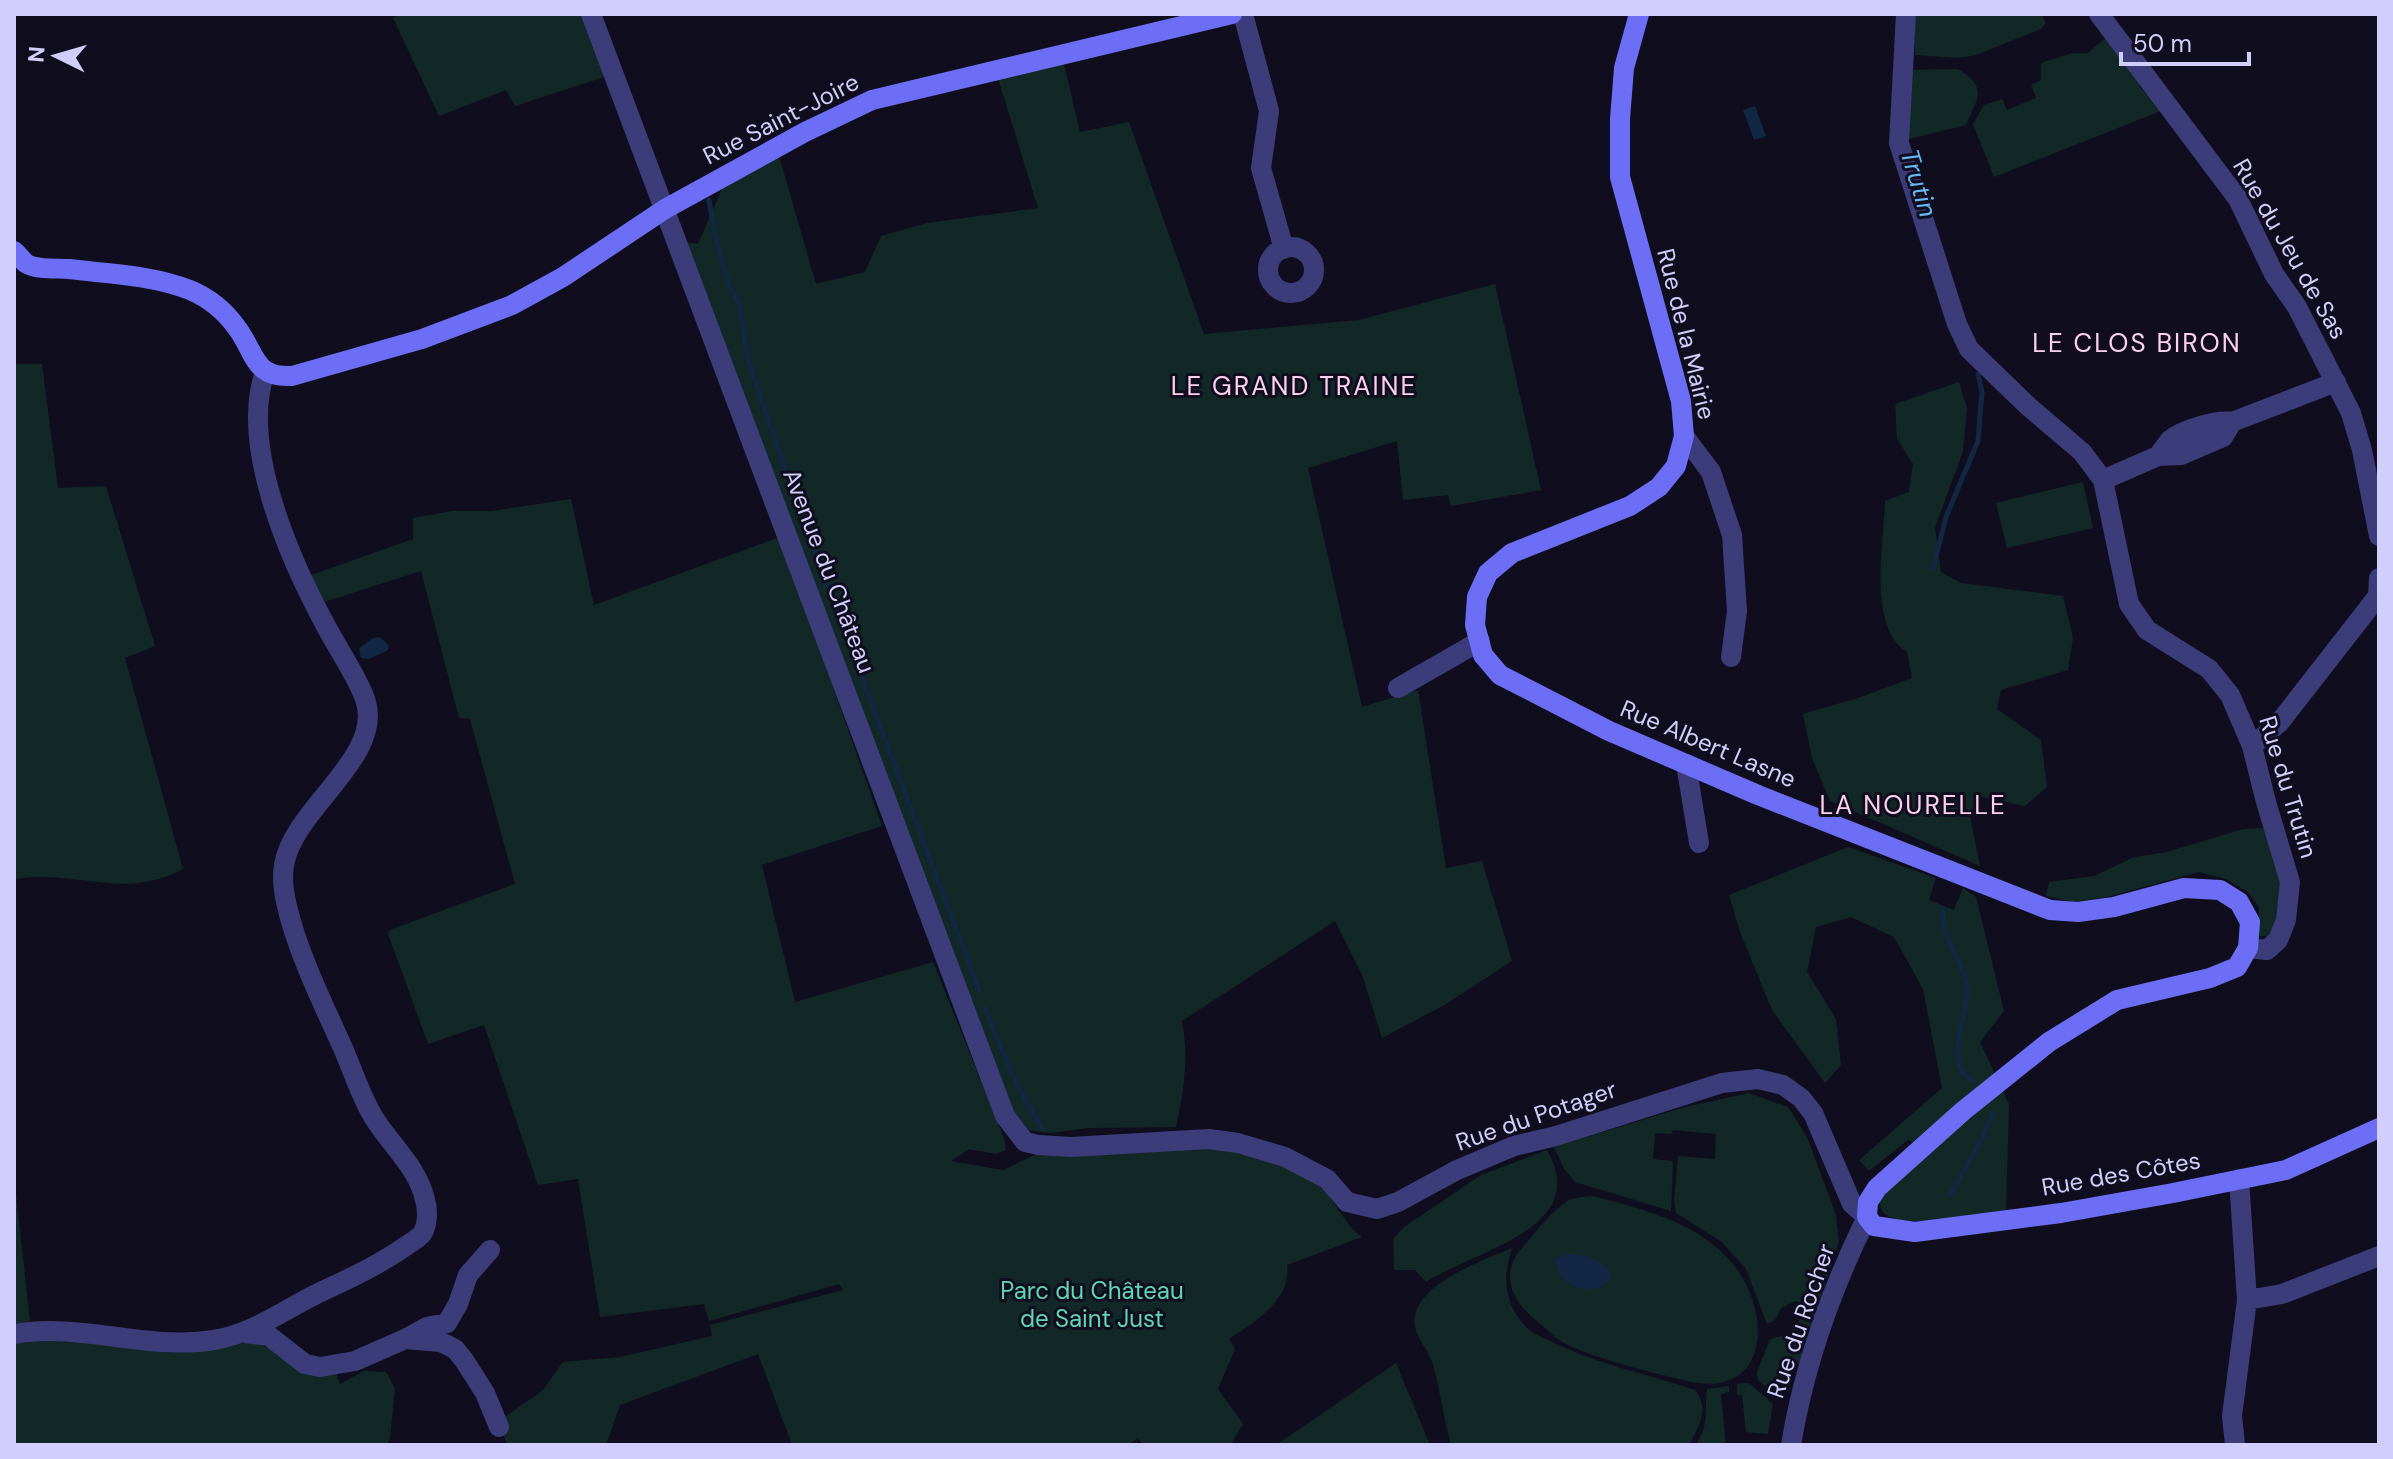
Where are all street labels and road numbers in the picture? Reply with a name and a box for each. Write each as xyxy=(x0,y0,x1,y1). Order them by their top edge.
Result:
street label: Rue Saint-Joire xyxy=(698,66,864,171)
street label: Rue du Jeu de Sas xyxy=(2226,153,2355,344)
street label: Rue de la Mairie xyxy=(1650,245,1723,423)
street label: Avenue du Château xyxy=(776,464,883,677)
street label: Rue Albert Lasne xyxy=(1616,693,1801,794)
street label: Rue du Trutin xyxy=(2252,712,2325,862)
street label: Rue du Potager xyxy=(1451,1073,1620,1158)
street label: Rue des Côtes xyxy=(2039,1144,2203,1203)
street label: Rue du Rocher xyxy=(1760,1240,1841,1402)

